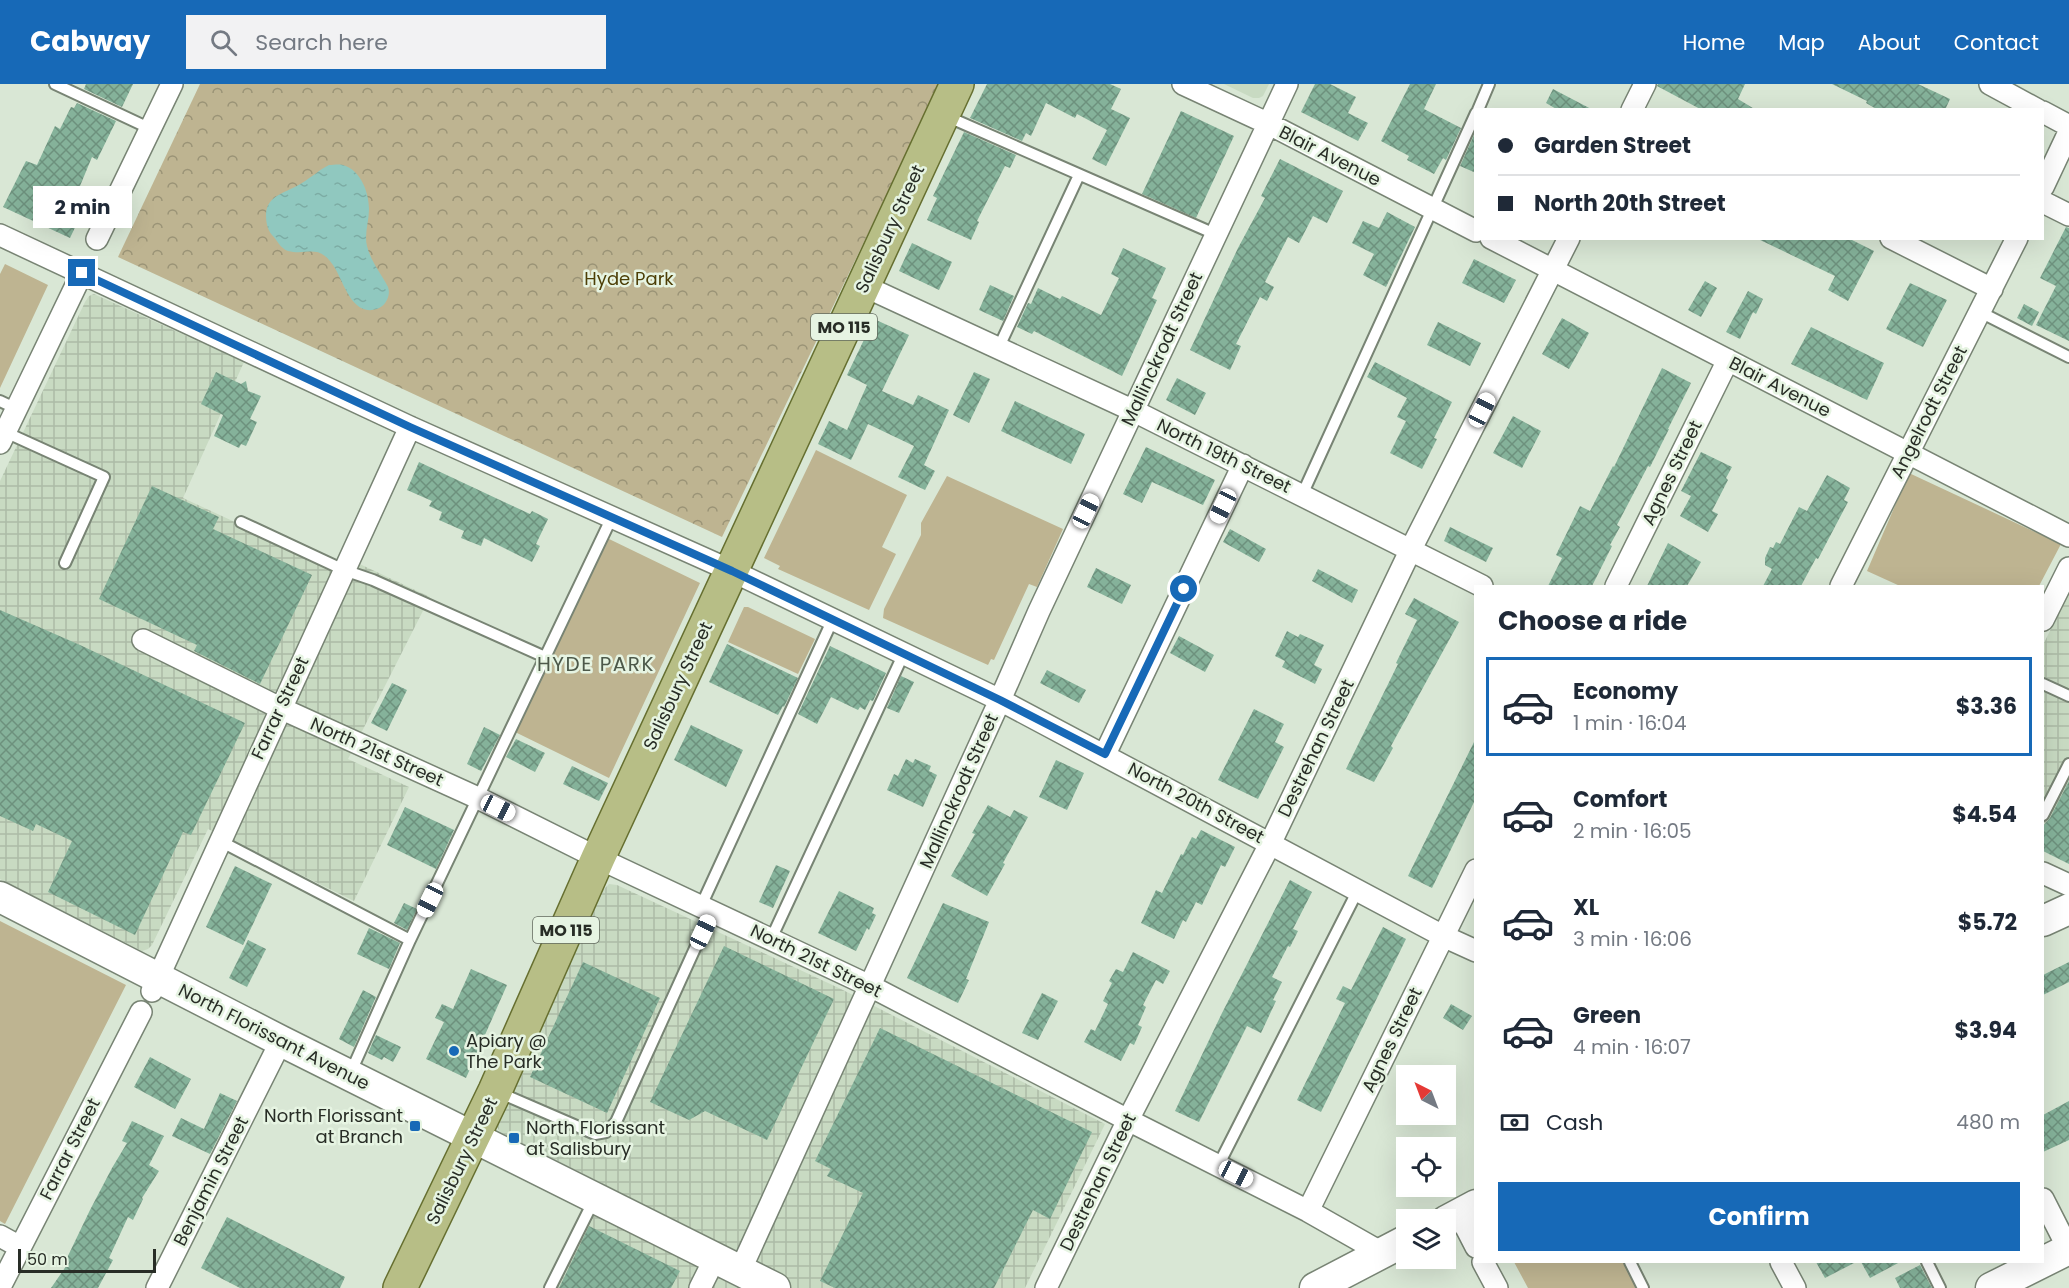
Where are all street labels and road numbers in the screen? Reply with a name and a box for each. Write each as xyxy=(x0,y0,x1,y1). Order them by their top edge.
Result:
street label: Blair Avenue xyxy=(1275,119,1385,192)
street label: Salisbury Street xyxy=(849,161,930,297)
street label: Mallinckrodt Street xyxy=(1115,268,1208,430)
road number: MO 115 xyxy=(811,314,877,340)
street label: Angelrodt Street xyxy=(1884,341,1973,482)
street label: Blair Avenue xyxy=(1725,350,1835,423)
street label: North 19th Street xyxy=(1153,412,1296,499)
street label: Agnes Street xyxy=(1635,416,1708,529)
street label: Salisbury Street xyxy=(637,618,718,754)
street label: Farrar Street xyxy=(245,652,314,763)
street label: Destrehan Street xyxy=(1271,675,1360,821)
street label: Mallinckrodt Street xyxy=(913,709,1004,872)
street label: North 21st Street xyxy=(307,711,448,792)
street label: North 20th Street xyxy=(1124,756,1269,849)
road number: MO 115 xyxy=(533,917,599,943)
street label: North 21st Street xyxy=(746,918,886,1003)
street label: North Florissant Avenue xyxy=(174,977,374,1096)
street label: Agnes Street xyxy=(1355,983,1428,1096)
street label: Salisbury Street xyxy=(420,1093,503,1229)
street label: Farrar Street xyxy=(33,1094,106,1204)
street label: Destrehan Street xyxy=(1053,1109,1142,1255)
street label: Benjamin Street xyxy=(167,1112,254,1250)

